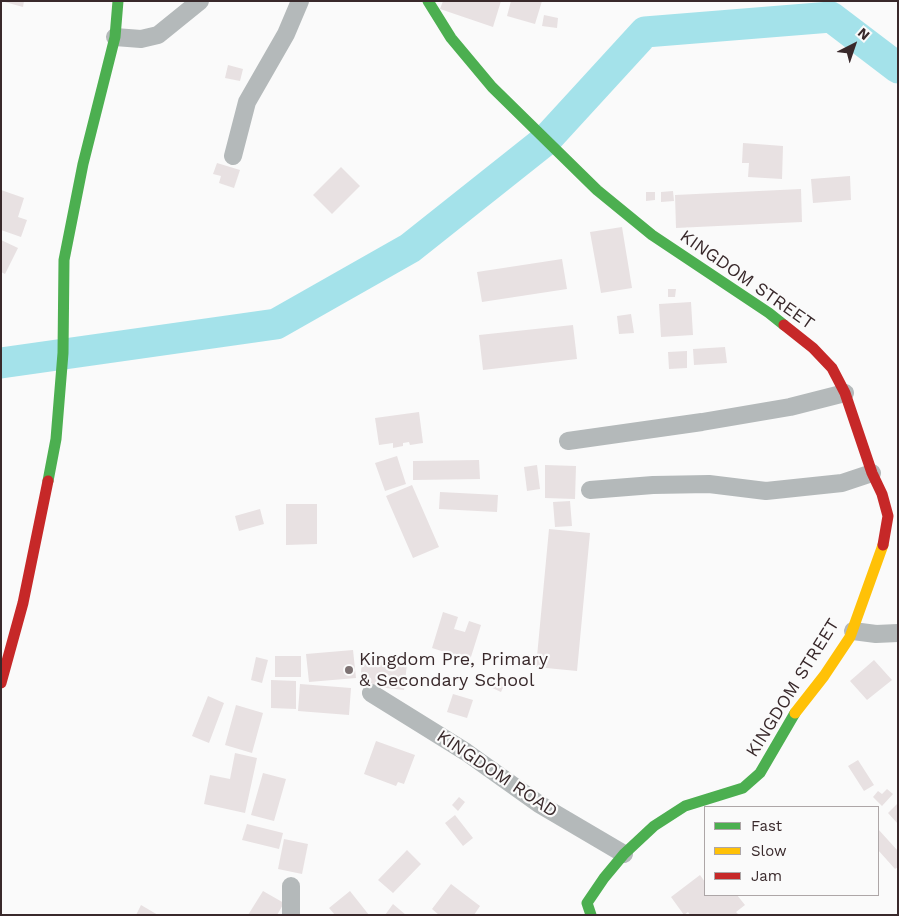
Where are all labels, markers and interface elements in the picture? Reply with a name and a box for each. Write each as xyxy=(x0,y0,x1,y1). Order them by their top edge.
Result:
north arrow xyxy=(829,20,879,70)
text: N xyxy=(855,24,873,43)
street label: KINGDOM STREET xyxy=(676,226,818,334)
street label: KINGDOM STREET xyxy=(742,615,844,761)
place label: Kingdom Pre, Primary & Secondary School xyxy=(359,649,548,692)
marker: Kingdom Pre, Primary & Secondary School xyxy=(343,664,355,676)
street label: KINGDOM ROAD xyxy=(432,726,562,822)
legend xyxy=(704,806,879,896)
text: Fast xyxy=(751,817,782,835)
text: Slow xyxy=(751,842,787,860)
text: Jam xyxy=(751,867,782,885)

